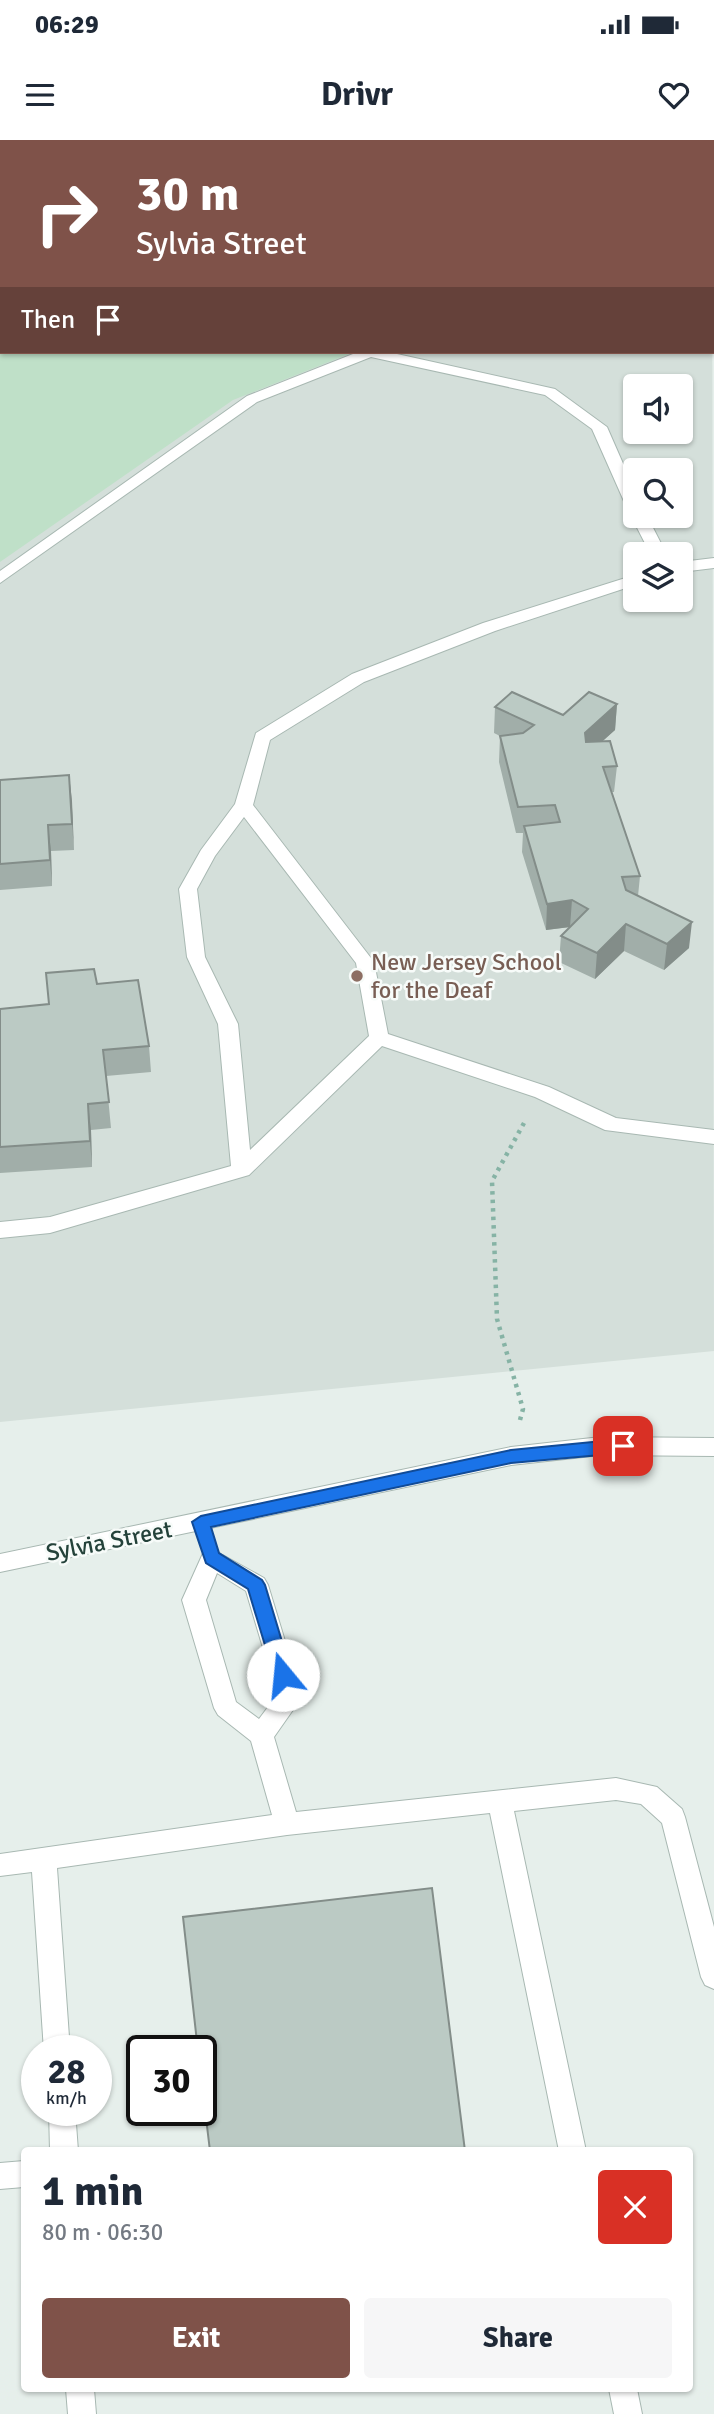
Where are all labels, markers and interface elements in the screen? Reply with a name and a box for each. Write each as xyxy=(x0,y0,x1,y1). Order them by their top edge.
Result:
text: 06:29 xyxy=(35,9,99,41)
text: Drivr xyxy=(321,75,393,114)
icon: menu xyxy=(21,76,59,114)
icon: heart xyxy=(655,76,693,114)
text: 30 m xyxy=(136,164,239,224)
icon: right xyxy=(21,168,112,259)
text: Sylvia Street xyxy=(136,224,307,263)
icon: arrive xyxy=(89,301,127,339)
text: Then xyxy=(21,304,75,336)
map controls xyxy=(623,374,693,612)
button: sound xyxy=(623,374,693,444)
button: search xyxy=(623,458,693,528)
button: layers xyxy=(623,542,693,612)
place label: New Jersey School for the Deaf xyxy=(371,947,562,1005)
marker: New Jersey School for the Deaf xyxy=(349,968,365,984)
pin xyxy=(593,1416,653,1476)
icon: arrive xyxy=(604,1427,642,1465)
street label: Sylvia Street xyxy=(43,1514,175,1568)
position arrow xyxy=(246,1638,320,1712)
speed limit sign: 30 xyxy=(126,2035,217,2126)
text: 28 xyxy=(48,2050,85,2093)
text: km/h xyxy=(46,2087,87,2109)
text: 1 min xyxy=(42,2166,143,2217)
button: close xyxy=(598,2170,672,2244)
text: 80 m · 06:30 xyxy=(42,2218,163,2247)
button: Exit xyxy=(42,2298,350,2378)
button: Share xyxy=(364,2298,672,2378)

